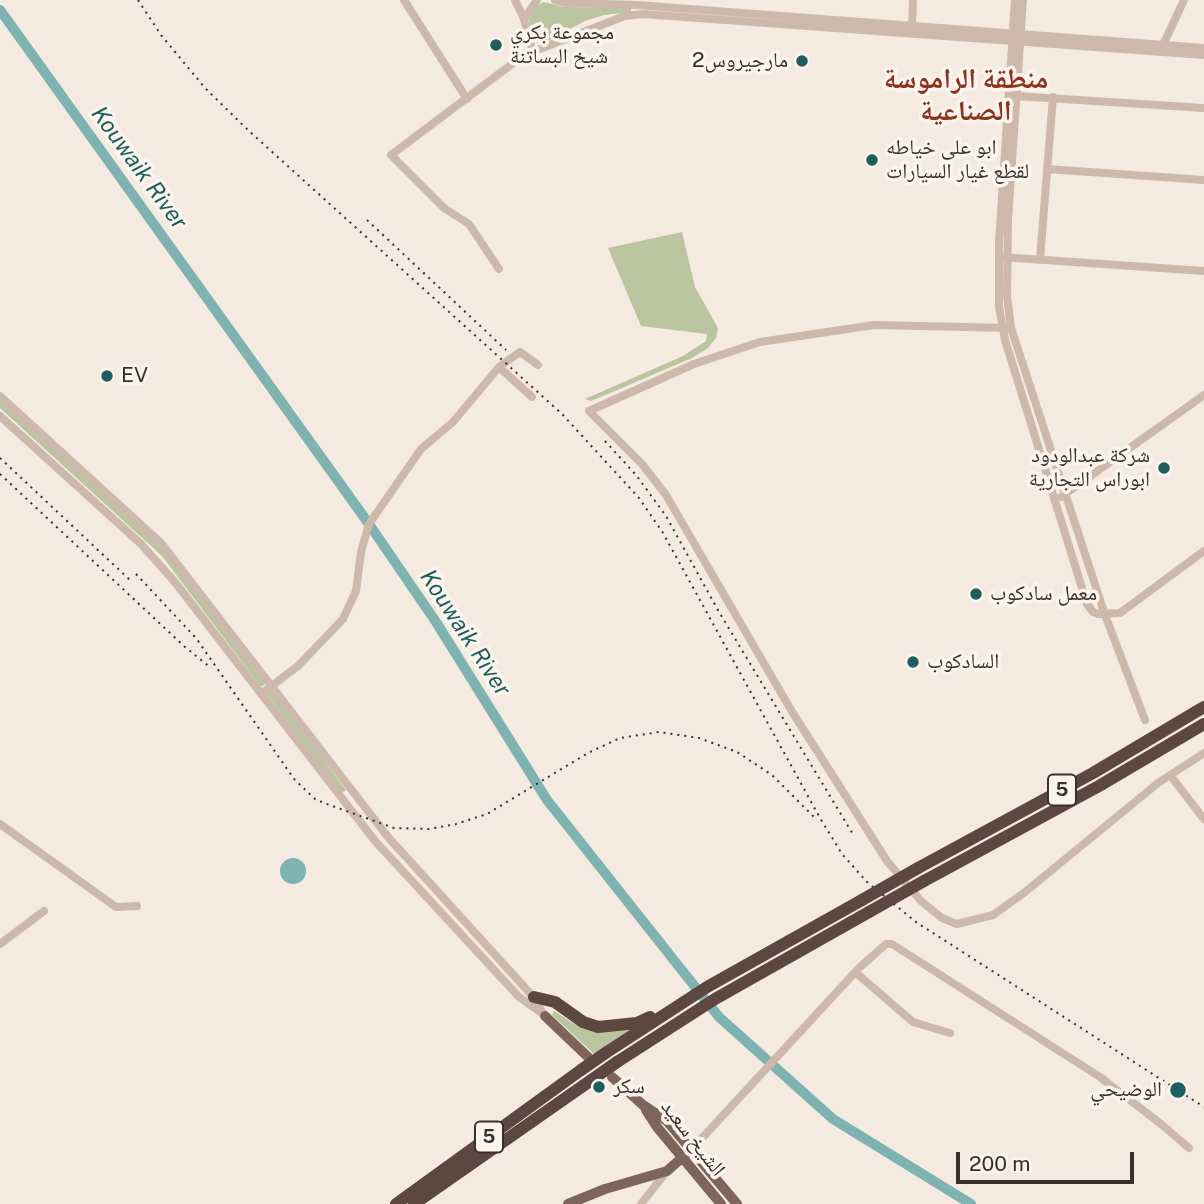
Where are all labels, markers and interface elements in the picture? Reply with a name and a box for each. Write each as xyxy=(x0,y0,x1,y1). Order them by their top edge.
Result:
place label: مجموعة بكري شيخ البساتنة xyxy=(510,20,614,70)
marker: مجموعة بكري شيخ البساتنة xyxy=(488,37,504,53)
place label: مارجيروس2 xyxy=(692,48,788,74)
marker: مارجيروس2 xyxy=(794,53,810,69)
district label: منطقة الراموسة الصناعية xyxy=(884,62,1048,128)
water label: Kouwaik River xyxy=(85,101,193,235)
place label: ابو علي خياطه لقطع غيار السيارات xyxy=(886,135,1029,185)
marker: ابو علي خياطه لقطع غيار السيارات xyxy=(864,152,880,168)
place label: EV xyxy=(121,363,148,389)
marker: EV xyxy=(99,368,115,384)
place label: شركة عبدالودود ابوراس التجارية xyxy=(1029,443,1150,493)
marker: شركة عبدالودود ابوراس التجارية xyxy=(1156,460,1172,476)
water label: Kouwaik River xyxy=(414,565,516,701)
place label: معمل سادكوب xyxy=(990,581,1097,607)
marker: معمل سادكوب xyxy=(968,586,984,602)
place label: السادكوب xyxy=(927,649,999,675)
marker: السادكوب xyxy=(905,654,921,670)
road number: 5 xyxy=(1048,775,1076,806)
place label: سكر xyxy=(613,1074,645,1100)
place label: الوضيحي xyxy=(1090,1077,1162,1103)
marker: سكر xyxy=(591,1079,607,1095)
marker: الوضيحي xyxy=(1168,1080,1188,1100)
street label: الشيخ سعيد xyxy=(655,1095,731,1181)
road number: 5 xyxy=(475,1121,503,1152)
scale bar xyxy=(959,1138,1138,1182)
text: 200 m xyxy=(969,1151,1030,1176)

